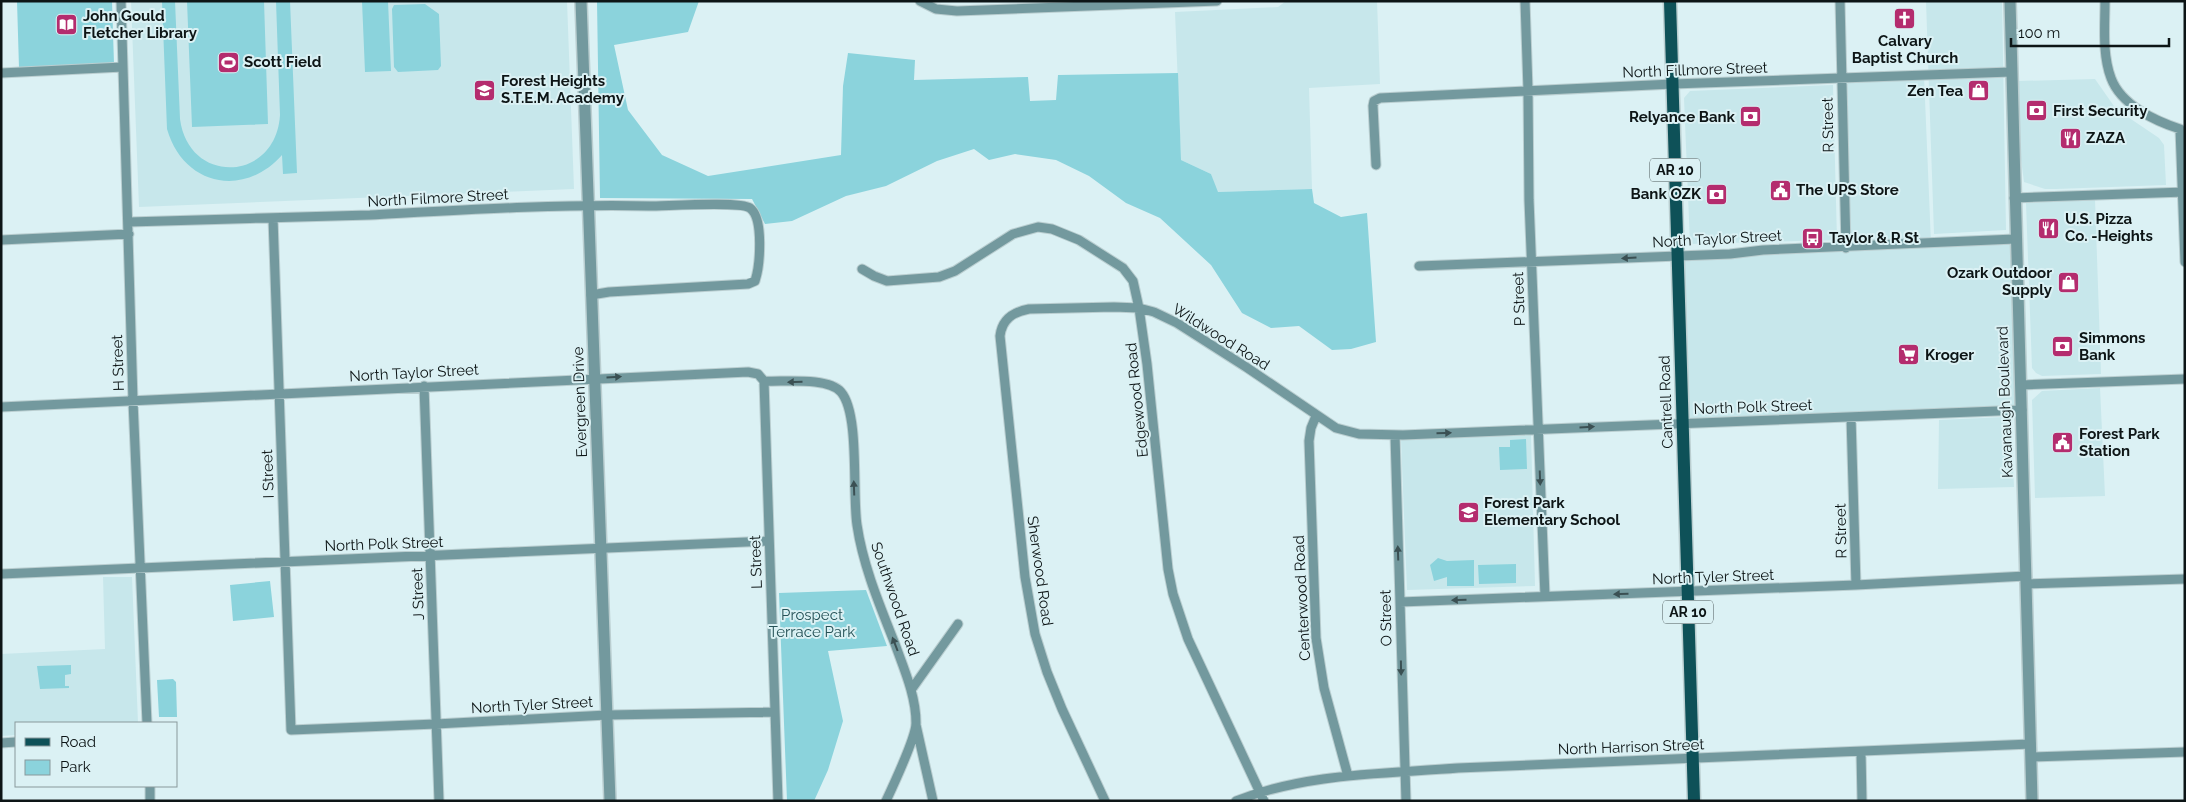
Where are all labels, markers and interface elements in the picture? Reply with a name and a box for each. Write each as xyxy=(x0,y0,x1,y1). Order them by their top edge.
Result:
church icon: Calvary Baptist Church xyxy=(1893,6,1917,30)
place label: John Gould Fletcher Library xyxy=(83,7,198,42)
library icon: John Gould Fletcher Library xyxy=(55,13,79,37)
scale bar xyxy=(2011,15,2168,47)
text: 100 m xyxy=(2018,24,2060,42)
place label: Calvary Baptist Church xyxy=(1852,32,1958,67)
sports icon: Scott Field xyxy=(216,50,240,74)
place label: Scott Field xyxy=(244,53,322,71)
street label: North Fillmore Street xyxy=(1622,58,1768,82)
place label: Forest Heights S.T.E.M. Academy xyxy=(501,72,625,107)
school or university icon: Forest Heights S.T.E.M. Academy xyxy=(473,78,497,102)
shop icon: Zen Tea xyxy=(1967,79,1991,103)
place label: Zen Tea xyxy=(1907,82,1963,100)
street label: R Street xyxy=(1819,97,1837,153)
bank icon: First Security xyxy=(2025,99,2049,123)
place label: First Security xyxy=(2053,102,2148,120)
bank icon: Relyance Bank xyxy=(1739,105,1763,129)
place label: Relyance Bank xyxy=(1629,108,1736,126)
restaurant icon: ZAZA xyxy=(2058,126,2082,150)
place label: ZAZA xyxy=(2086,129,2126,147)
road number: AR 10 xyxy=(1650,158,1700,182)
public building icon: The UPS Store xyxy=(1768,178,1792,202)
place label: The UPS Store xyxy=(1796,181,1899,199)
bank icon: Bank OZK xyxy=(1705,182,1729,206)
street label: North Filmore Street xyxy=(367,185,509,211)
place label: Bank OZK xyxy=(1631,185,1702,203)
place label: U.S. Pizza Co. -Heights xyxy=(2065,210,2153,245)
restaurant icon: U.S. Pizza Co. -Heights xyxy=(2037,216,2061,240)
bus stop icon: Taylor & R St xyxy=(1801,226,1825,250)
street label: North Taylor Street xyxy=(1652,227,1782,251)
place label: Taylor & R St xyxy=(1829,229,1919,247)
one-way arrow xyxy=(1621,254,1637,262)
place label: Ozark Outdoor Supply xyxy=(1947,264,2053,299)
shop icon: Ozark Outdoor Supply xyxy=(2056,270,2080,294)
street label: P Street xyxy=(1509,272,1529,326)
street label: Wildwood Road xyxy=(1169,300,1273,374)
street label: Kavanaugh Boulevard xyxy=(1993,326,2017,478)
place label: Simmons Bank xyxy=(2079,329,2146,364)
street label: H Street xyxy=(108,334,128,392)
bank icon: Simmons Bank xyxy=(2051,335,2075,359)
street label: Edgewood Road xyxy=(1122,342,1152,458)
supermarket icon: Kroger xyxy=(1897,343,1921,367)
street label: Evergreen Drive xyxy=(569,346,591,458)
place label: Kroger xyxy=(1925,346,1974,364)
street label: Cantrell Road xyxy=(1655,355,1677,449)
street label: North Taylor Street xyxy=(349,361,479,385)
one-way arrow xyxy=(607,372,623,380)
one-way arrow xyxy=(786,379,802,387)
street label: North Polk Street xyxy=(1693,396,1813,418)
one-way arrow xyxy=(1579,423,1595,431)
place label: Forest Park Station xyxy=(2079,425,2160,460)
one-way arrow xyxy=(1436,429,1452,437)
public building icon: Forest Park Station xyxy=(2051,431,2075,455)
street label: I Street xyxy=(258,449,278,499)
one-way arrow xyxy=(1536,470,1544,486)
one-way arrow xyxy=(849,480,857,496)
place label: Forest Park Elementary School xyxy=(1484,494,1620,529)
school or university icon: Forest Park Elementary School xyxy=(1456,500,1480,524)
street label: R Street xyxy=(1832,503,1850,559)
street label: Sherwood Road xyxy=(1023,515,1057,627)
street label: North Polk Street xyxy=(324,533,444,555)
street label: L Street xyxy=(746,535,766,589)
street label: Centerwood Road xyxy=(1290,535,1314,661)
street label: Southwood Road xyxy=(867,540,923,658)
one-way arrow xyxy=(1394,545,1402,561)
street label: North Tyler Street xyxy=(1652,566,1774,588)
street label: J Street xyxy=(408,567,428,621)
street label: O Street xyxy=(1377,590,1395,646)
one-way arrow xyxy=(1613,590,1629,598)
one-way arrow xyxy=(1451,596,1467,604)
road number: AR 10 xyxy=(1663,600,1713,624)
park label: Prospect Terrace Park xyxy=(769,606,855,641)
one-way arrow xyxy=(891,636,899,651)
one-way arrow xyxy=(1398,660,1406,676)
street label: North Tyler Street xyxy=(471,693,593,717)
legend xyxy=(15,722,178,787)
text: Road xyxy=(60,733,96,751)
street label: North Harrison Street xyxy=(1557,735,1705,759)
text: Park xyxy=(60,758,91,776)

